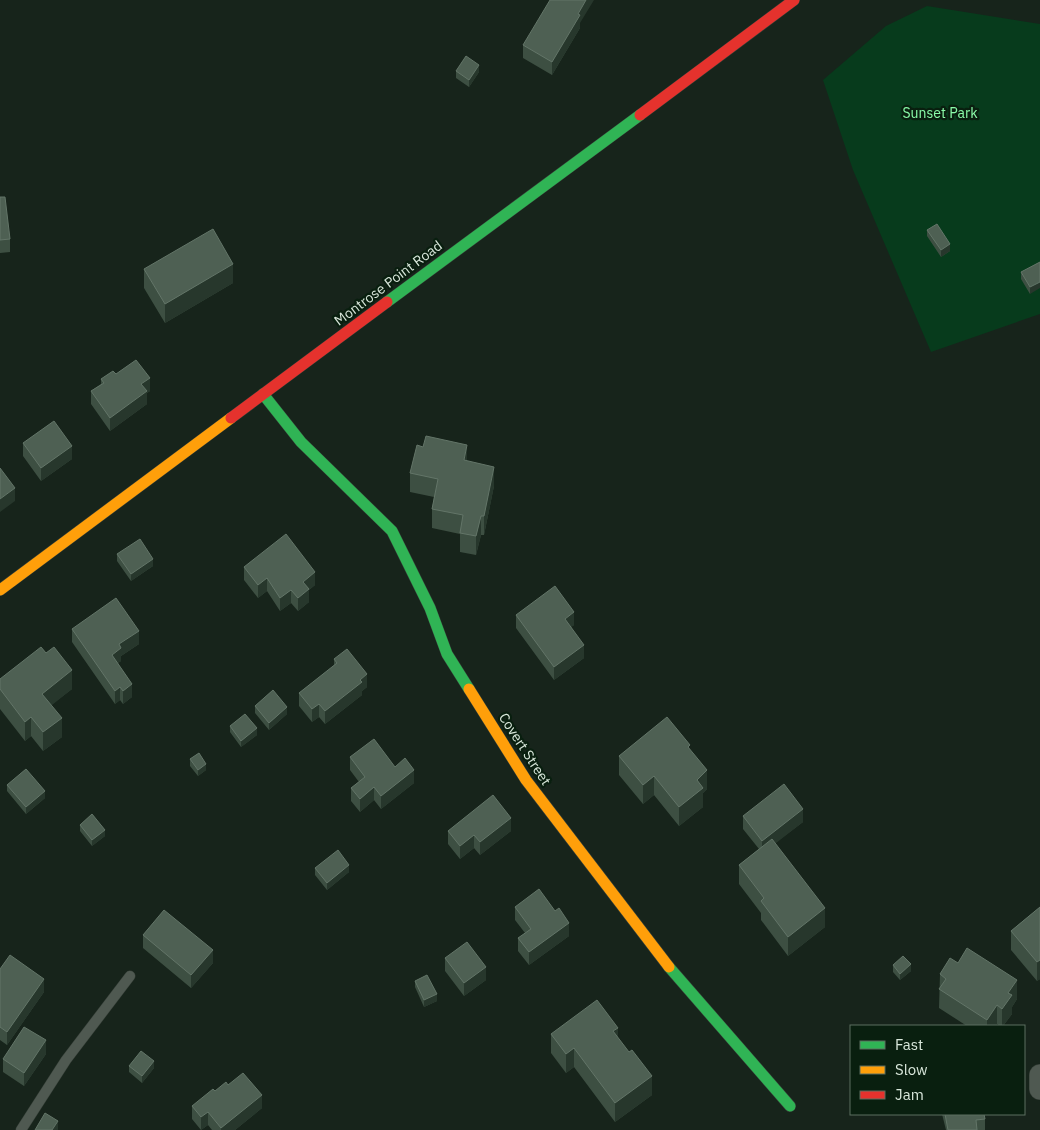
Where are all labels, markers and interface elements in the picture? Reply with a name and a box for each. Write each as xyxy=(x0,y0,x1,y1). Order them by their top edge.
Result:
park label: Sunset Park xyxy=(902,104,978,122)
street label: Montrose Point Road xyxy=(330,236,446,330)
street label: Covert Street xyxy=(495,709,555,789)
legend xyxy=(850,1025,1025,1115)
text: Fast xyxy=(895,1035,923,1054)
text: Slow xyxy=(895,1060,928,1079)
text: Jam xyxy=(895,1085,924,1104)

